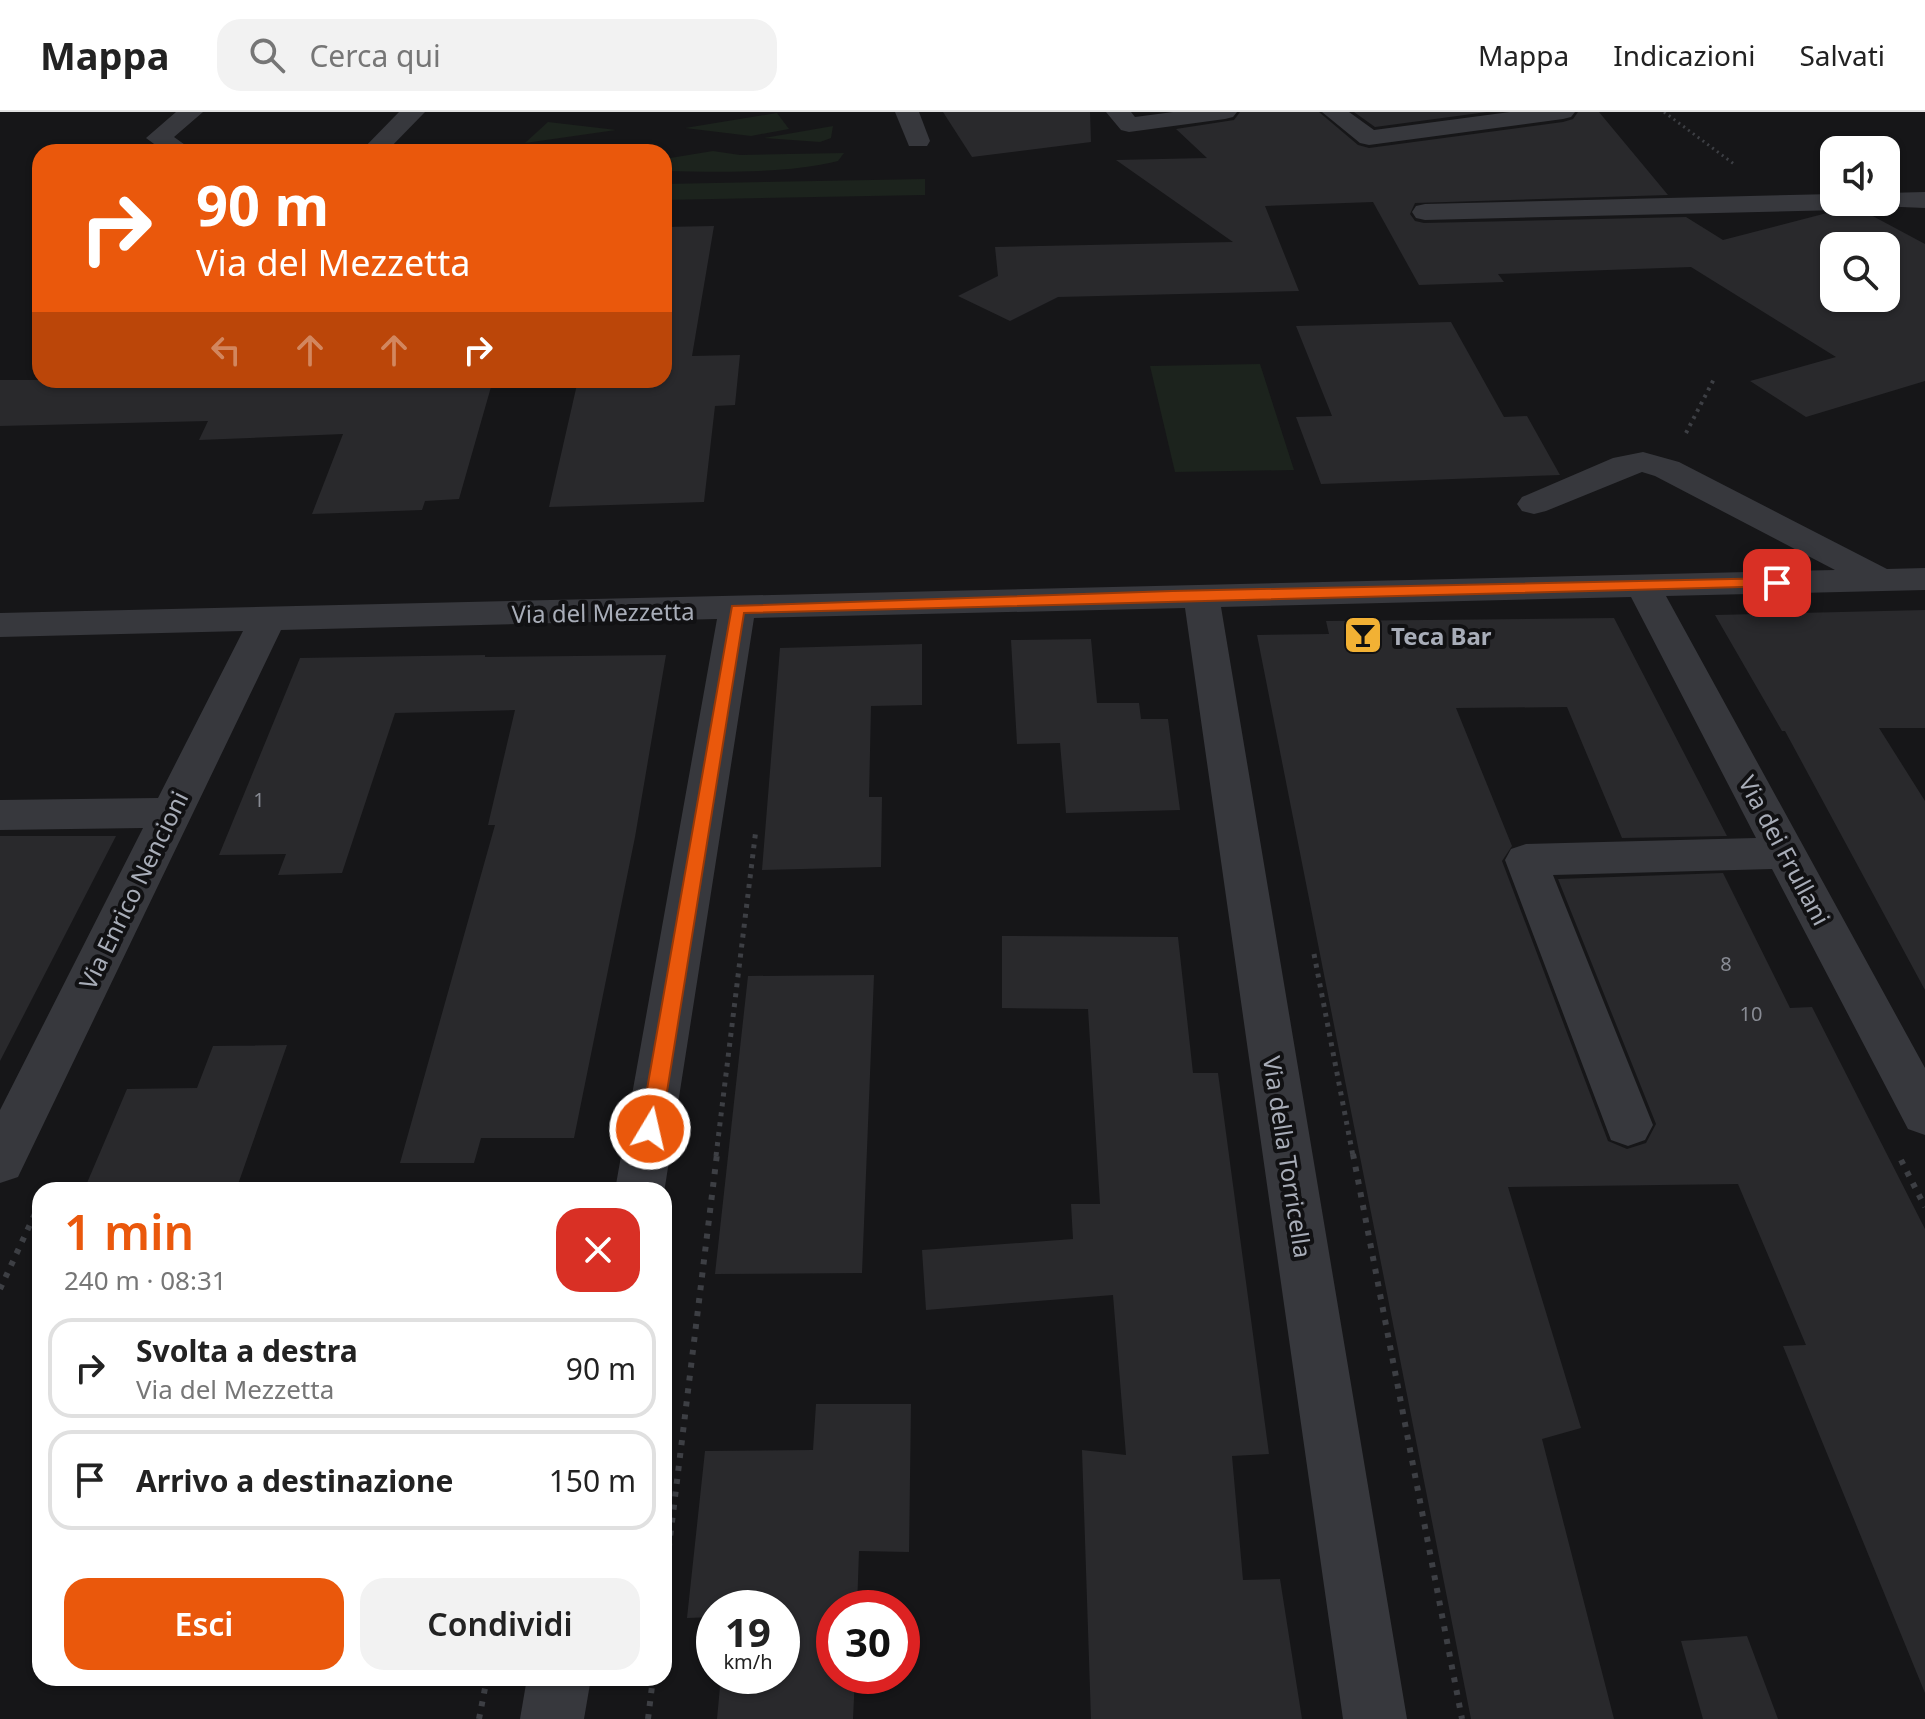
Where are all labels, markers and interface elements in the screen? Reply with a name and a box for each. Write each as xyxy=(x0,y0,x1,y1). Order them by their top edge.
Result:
search box xyxy=(217,19,777,91)
text: Mappa xyxy=(40,29,169,81)
icon: search xyxy=(245,33,289,77)
text: Cerca qui xyxy=(309,35,441,76)
text: Mappa xyxy=(1478,36,1569,74)
text: Indicazioni xyxy=(1613,36,1755,74)
text: Salvati xyxy=(1799,36,1885,74)
map controls xyxy=(1820,136,1900,312)
button: sound xyxy=(1820,136,1900,216)
text: 90 m xyxy=(196,166,329,242)
icon: right xyxy=(64,176,168,280)
button: search xyxy=(1820,232,1900,312)
text: Via del Mezzetta xyxy=(196,238,470,287)
icon: left xyxy=(204,328,248,372)
icon: ahead xyxy=(288,328,332,372)
icon: ahead xyxy=(372,328,416,372)
icon: right xyxy=(456,328,500,372)
pin xyxy=(1743,549,1811,617)
icon: arrive xyxy=(1755,561,1799,605)
street label: Via del Mezzetta xyxy=(511,594,695,630)
bar icon: Teca Bar xyxy=(1342,614,1384,656)
place label: Teca Bar xyxy=(1391,619,1492,652)
street label: Via dei Frullani xyxy=(1732,769,1838,931)
street label: Via Enrico Nencioni xyxy=(71,785,195,995)
house number: 1 xyxy=(253,786,265,813)
house number: 8 xyxy=(1720,950,1732,977)
house number: 10 xyxy=(1740,1000,1762,1027)
street label: Via della Torricella xyxy=(1256,1054,1320,1260)
position arrow xyxy=(608,1087,692,1171)
text: 1 min xyxy=(64,1199,194,1264)
button: close xyxy=(556,1208,640,1292)
text: 240 m · 08:31 xyxy=(64,1262,227,1298)
text: Svolta a destra xyxy=(136,1330,358,1371)
icon: right xyxy=(68,1346,112,1390)
text: 90 m xyxy=(566,1348,636,1389)
text: Via del Mezzetta xyxy=(136,1371,334,1407)
icon: arrive xyxy=(68,1458,112,1502)
text: Arrivo a destinazione xyxy=(136,1460,453,1501)
text: 150 m xyxy=(549,1460,636,1501)
button: Esci xyxy=(64,1578,344,1670)
button: Condividi xyxy=(360,1578,640,1670)
speed limit sign: 30 xyxy=(816,1590,920,1694)
text: 19 xyxy=(725,1604,771,1659)
text: km/h xyxy=(723,1648,773,1675)

